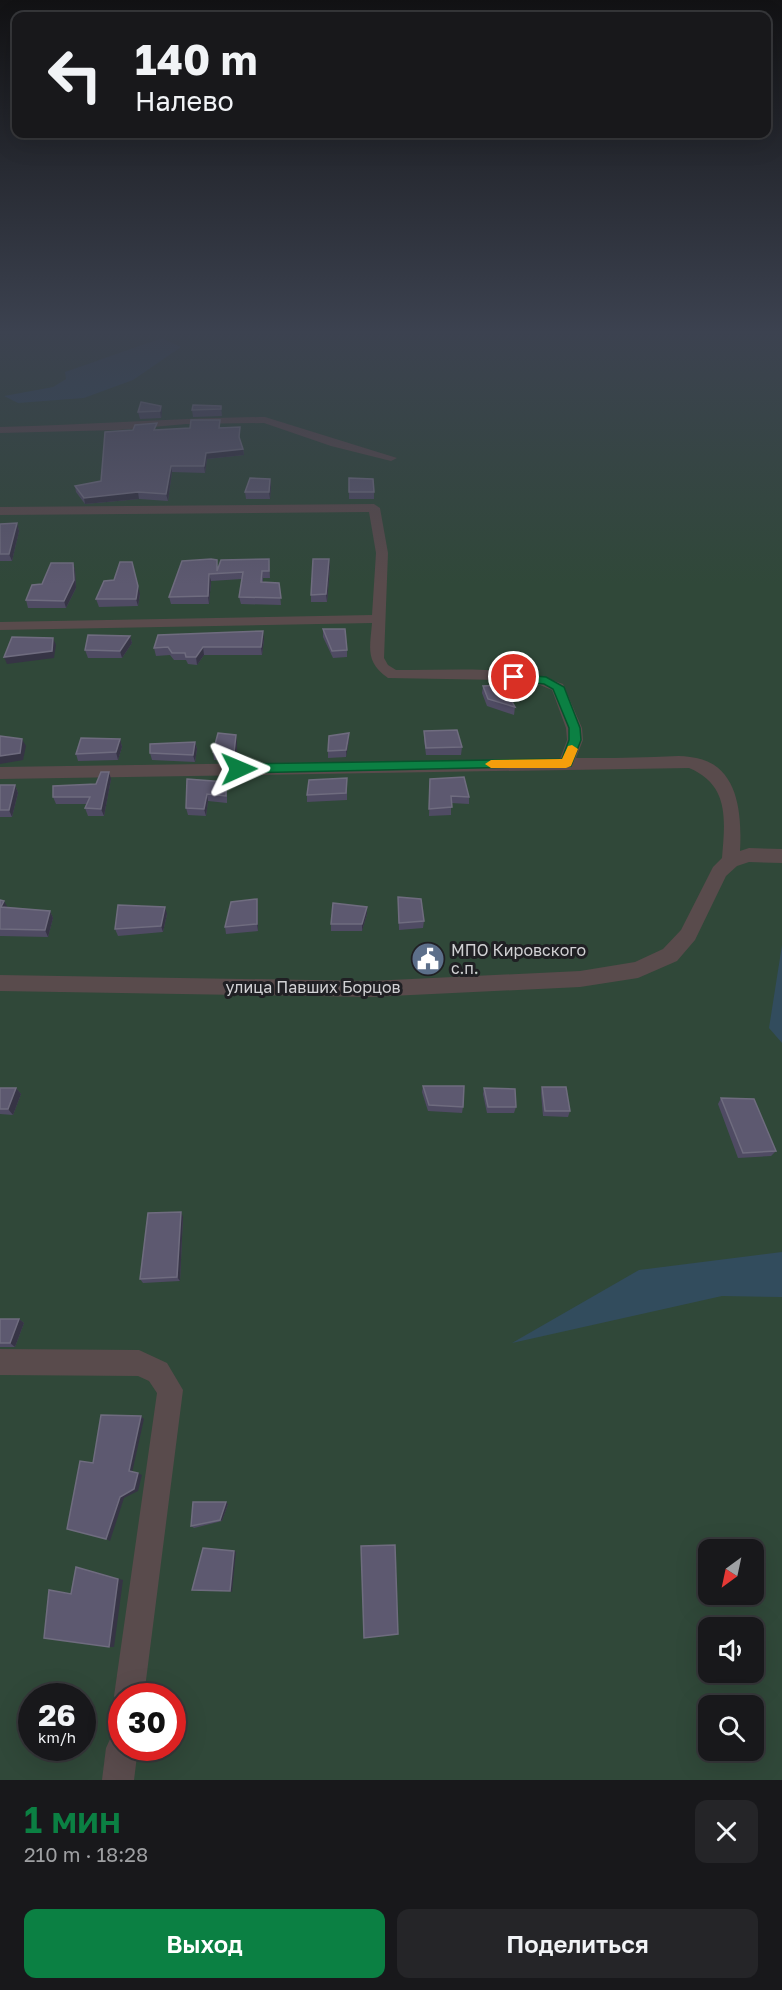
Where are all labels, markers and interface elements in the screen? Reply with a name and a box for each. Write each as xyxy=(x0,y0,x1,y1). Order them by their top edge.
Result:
text: 140 m xyxy=(135,34,257,84)
icon: left xyxy=(36,36,114,114)
text: Налево xyxy=(135,85,234,117)
pin xyxy=(488,651,539,702)
icon: arrive xyxy=(497,660,530,693)
position arrow xyxy=(207,737,271,801)
place label: МПО Кировского с.п. xyxy=(451,940,586,978)
public building icon: МПО Кировского с.п. xyxy=(410,941,446,977)
street label: улица Павших Борцов xyxy=(225,977,401,997)
north arrow xyxy=(698,1539,764,1605)
map controls xyxy=(698,1539,764,1761)
button: sound xyxy=(698,1617,764,1683)
speed limit sign: 30 xyxy=(108,1683,186,1761)
button: search xyxy=(698,1695,764,1761)
text: 26 xyxy=(38,1697,76,1733)
text: km/h xyxy=(38,1728,76,1746)
text: 1 мин xyxy=(24,1798,121,1841)
button: close xyxy=(695,1800,758,1863)
text: 210 m · 18:28 xyxy=(24,1842,148,1866)
button: Выход xyxy=(24,1909,385,1978)
button: Поделиться xyxy=(397,1909,758,1978)

